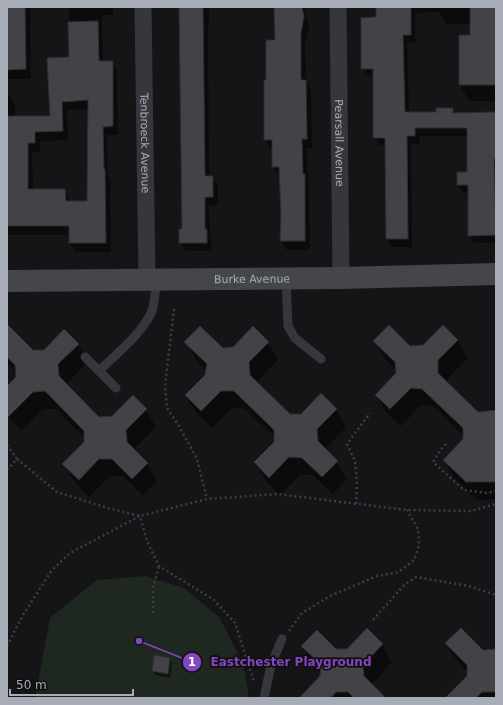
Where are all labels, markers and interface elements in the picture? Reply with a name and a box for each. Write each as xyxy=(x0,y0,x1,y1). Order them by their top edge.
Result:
street label: Tenbroeck Avenue xyxy=(138,92,152,193)
street label: Pearsall Avenue xyxy=(333,99,346,187)
street label: Burke Avenue xyxy=(214,272,290,286)
callout: Eastchester Playground xyxy=(182,650,379,674)
text: 1 xyxy=(188,655,196,669)
text: Eastchester Playground xyxy=(211,655,371,669)
scale bar xyxy=(10,671,133,697)
text: 50 m xyxy=(16,678,47,692)

